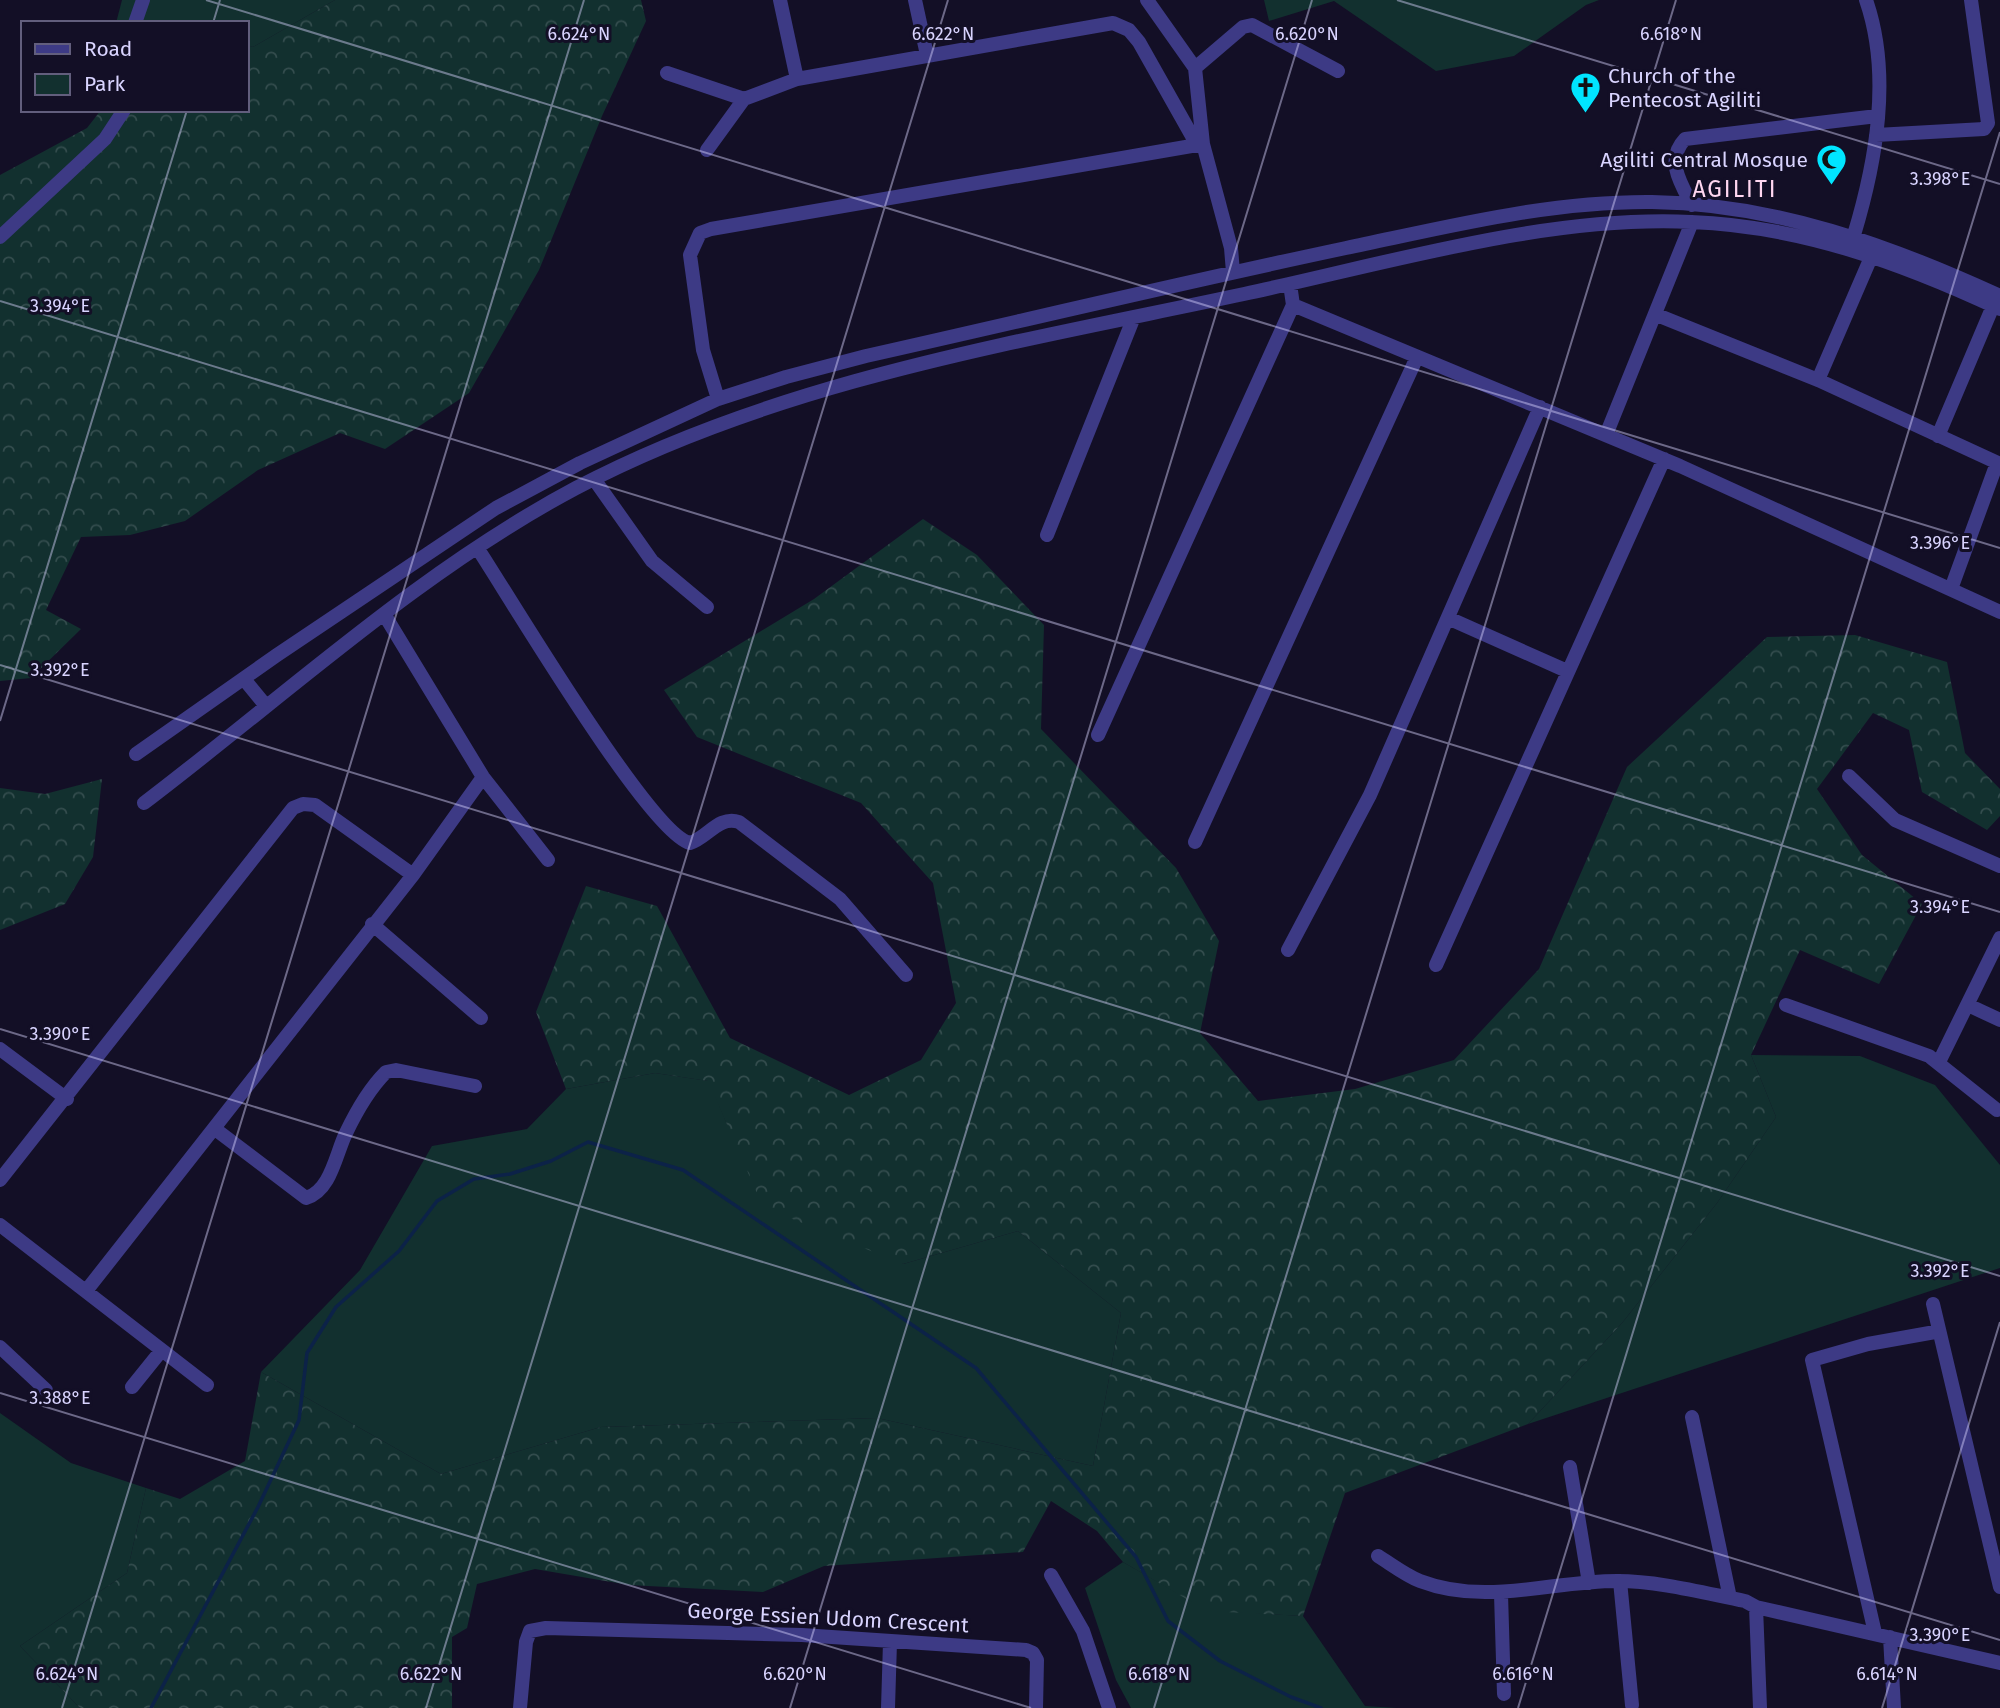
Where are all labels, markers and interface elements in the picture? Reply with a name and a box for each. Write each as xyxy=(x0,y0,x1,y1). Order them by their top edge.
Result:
legend xyxy=(21,21,248,112)
text: 6.624°N xyxy=(548,23,610,45)
text: 6.622°N xyxy=(912,23,974,45)
text: 6.620°N xyxy=(1275,23,1339,45)
text: 6.618°N xyxy=(1640,23,1702,45)
text: Road xyxy=(84,36,132,62)
place label: Church of the Pentecost Agiliti xyxy=(1608,63,1761,113)
text: Park xyxy=(84,71,126,97)
church icon: Church of the Pentecost Agiliti xyxy=(1568,71,1602,115)
mosque icon: Agiliti Central Mosque xyxy=(1814,143,1848,187)
place label: Agiliti Central Mosque xyxy=(1600,147,1808,173)
text: 3.398°E xyxy=(1910,168,1970,190)
district label: AGILITI xyxy=(1692,175,1778,203)
text: 3.394°E xyxy=(30,295,90,317)
text: 3.396°E xyxy=(1910,532,1970,554)
text: 3.392°E xyxy=(30,659,90,681)
text: 3.394°E xyxy=(1910,896,1970,918)
text: 3.390°E xyxy=(30,1023,90,1045)
text: 3.392°E xyxy=(1910,1260,1970,1282)
text: 3.388°E xyxy=(29,1387,91,1409)
street label: George Essien Udom Crescent xyxy=(687,1598,970,1638)
text: 3.390°E xyxy=(1910,1624,1970,1646)
text: 6.624°N xyxy=(36,1663,98,1685)
text: 6.622°N xyxy=(400,1663,462,1685)
text: 6.620°N xyxy=(763,1663,827,1685)
text: 6.618°N xyxy=(1128,1663,1190,1685)
text: 6.616°N xyxy=(1492,1663,1554,1685)
text: 6.614°N xyxy=(1856,1663,1918,1685)

